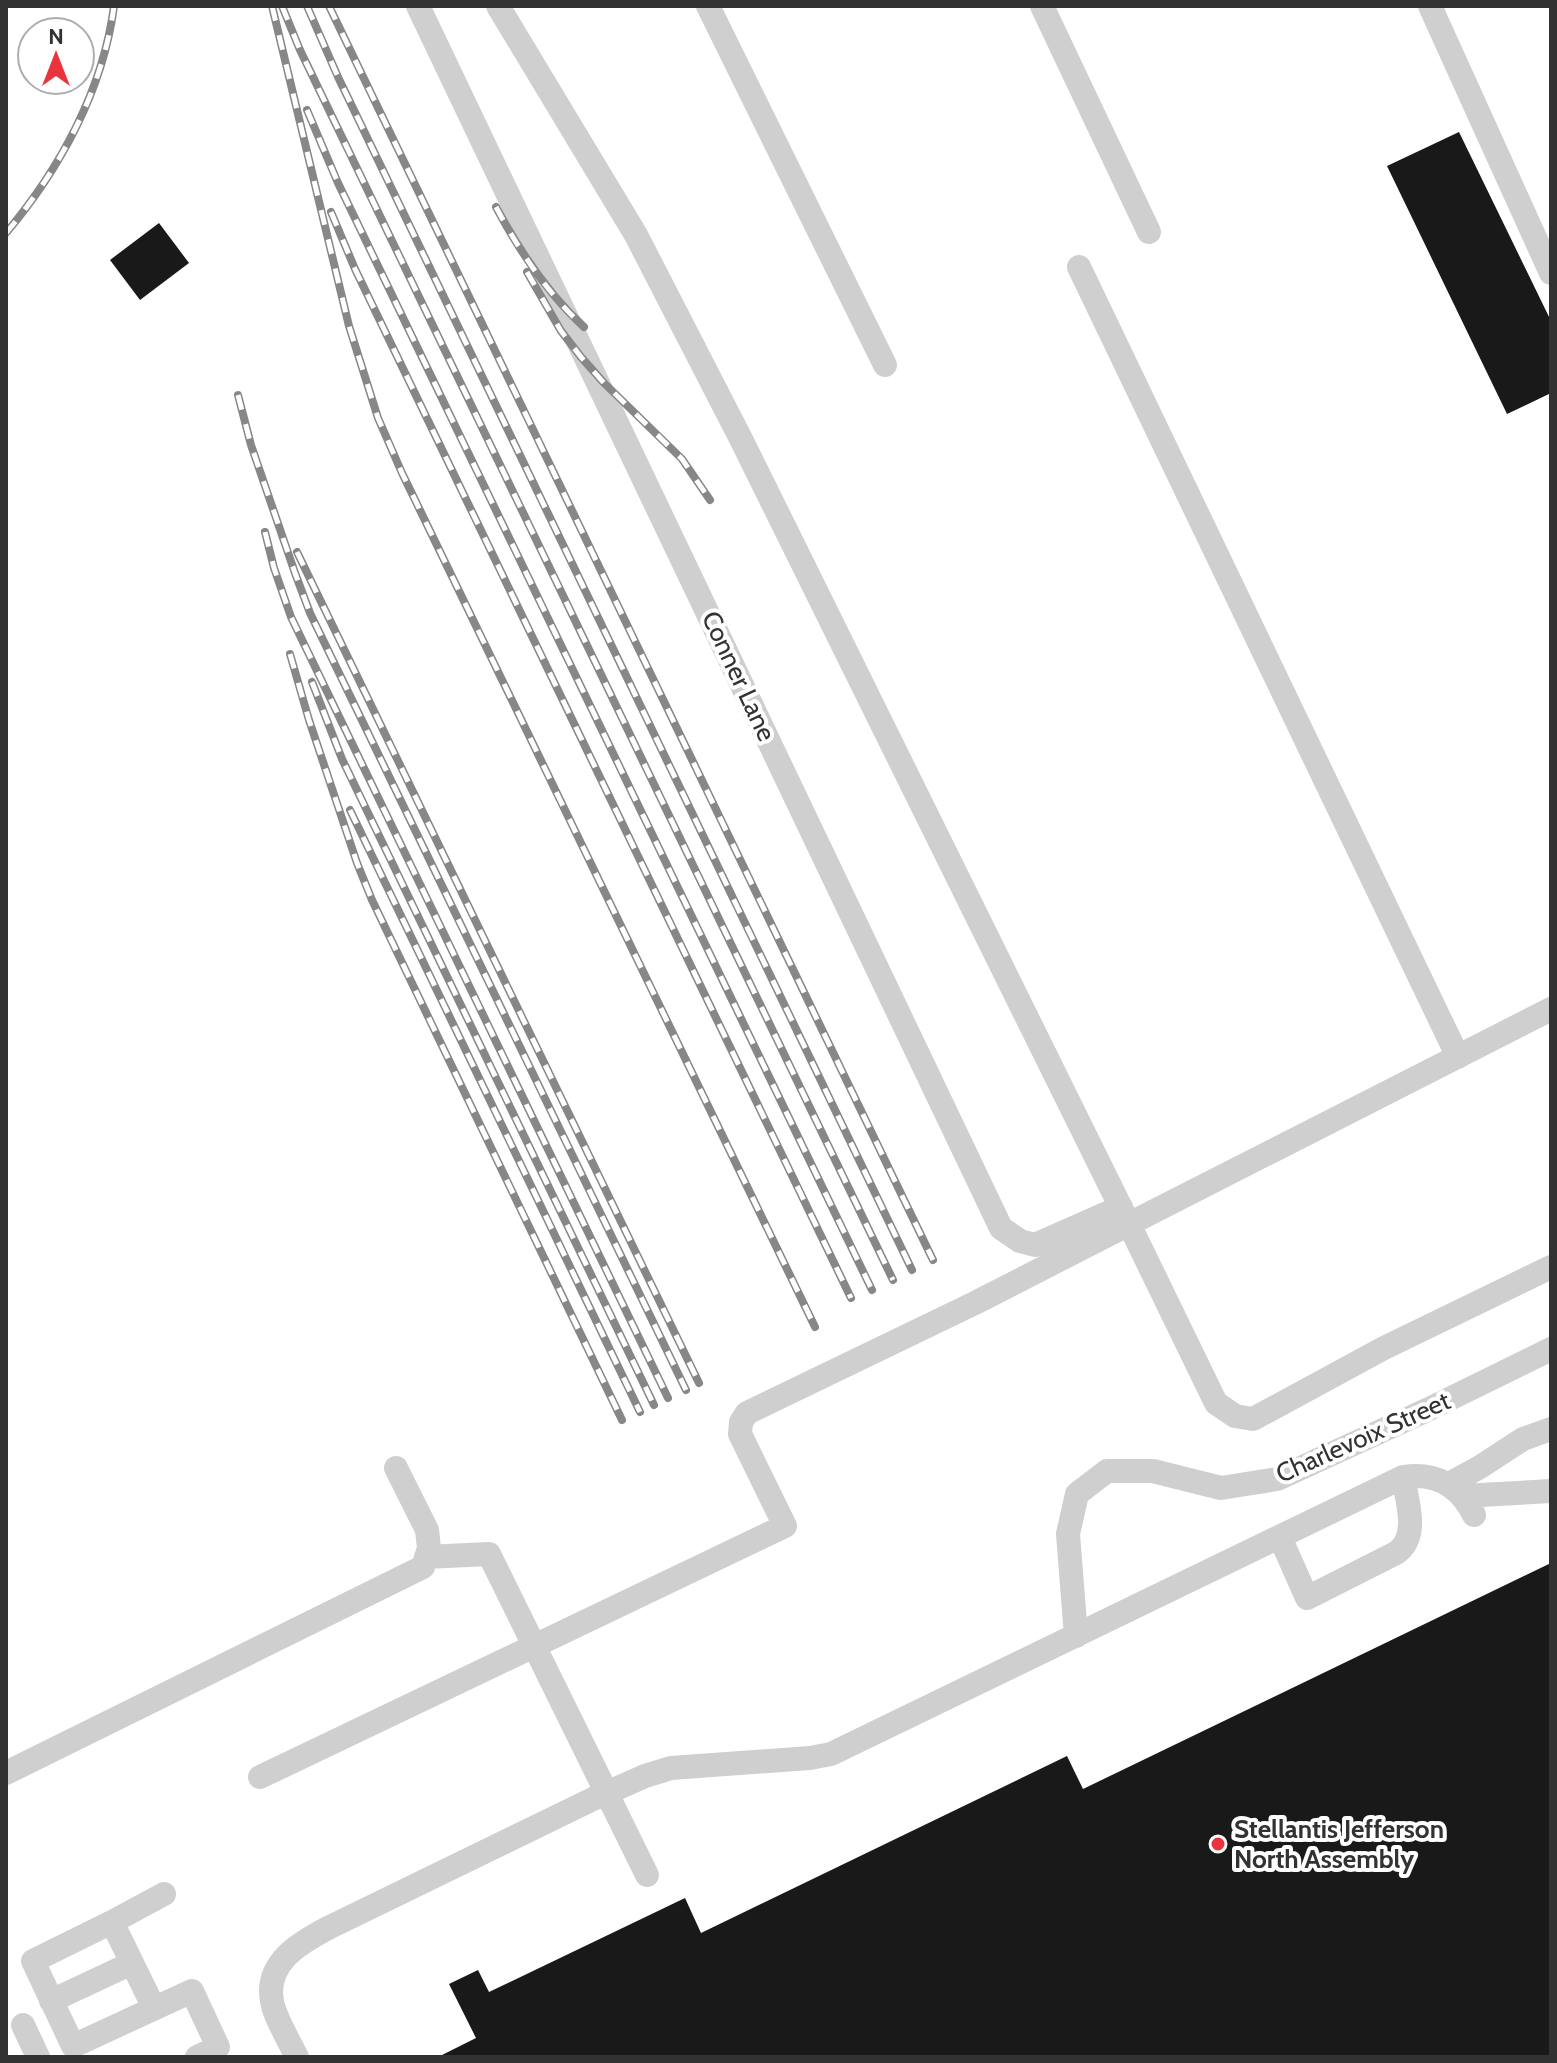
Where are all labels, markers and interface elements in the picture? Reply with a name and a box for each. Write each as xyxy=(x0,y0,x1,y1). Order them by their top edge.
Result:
north arrow xyxy=(16,16,96,96)
text: N xyxy=(48,23,64,50)
street label: Conner Lane xyxy=(695,606,783,746)
street label: Charlevoix Street xyxy=(1271,1384,1455,1490)
place label: Stellantis Jefferson North Assembly xyxy=(1234,1813,1444,1875)
marker: Stellantis Jefferson North Assembly xyxy=(1209,1835,1227,1853)

